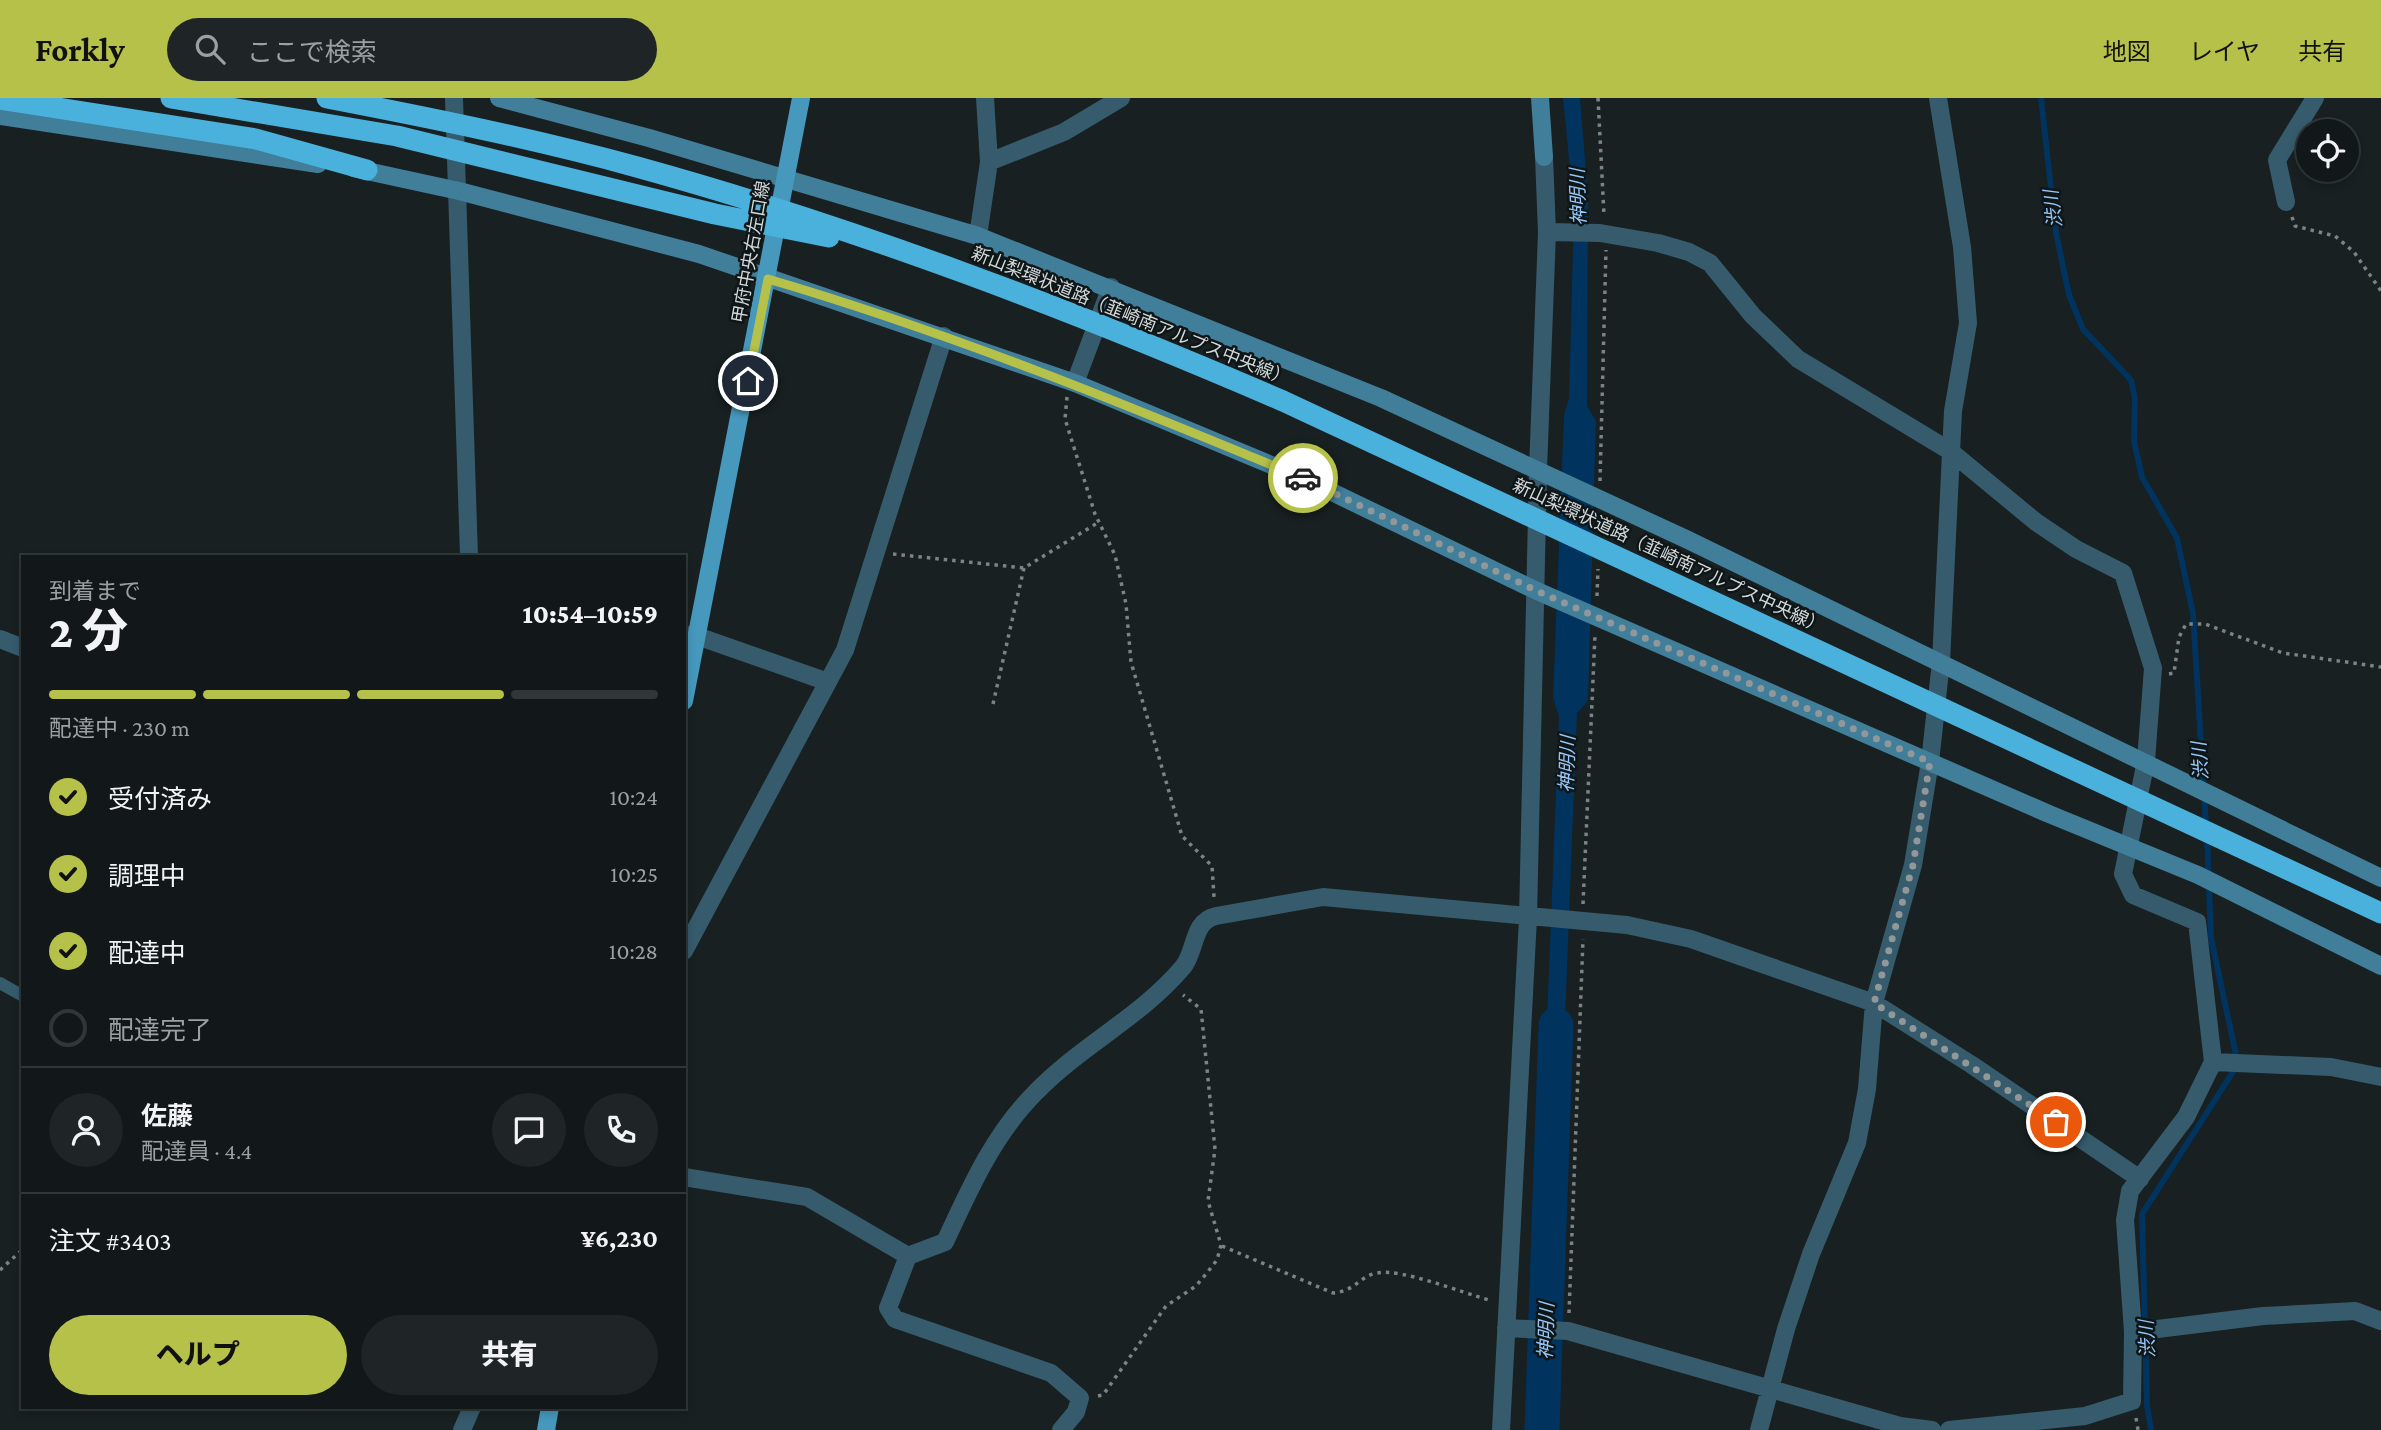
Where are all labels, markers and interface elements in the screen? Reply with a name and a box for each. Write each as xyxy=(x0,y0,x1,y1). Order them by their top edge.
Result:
search box xyxy=(167,18,657,81)
icon: search xyxy=(191,30,229,68)
text: Forkly xyxy=(35,31,125,68)
text: ここで検索 xyxy=(247,38,377,67)
text: 地図 xyxy=(2103,38,2151,65)
text: レイヤ xyxy=(2189,38,2260,65)
text: 共有 xyxy=(2298,38,2346,65)
map controls xyxy=(2296,119,2359,182)
button: locate xyxy=(2296,119,2359,182)
water label: 神明川 xyxy=(1566,166,1589,226)
street label: 甲府中央右左口線 xyxy=(729,179,773,325)
water label: 渋川 xyxy=(2040,187,2066,229)
street label: 新山梨環状道路（韮崎南アルプス中央線） xyxy=(969,243,1293,389)
pin xyxy=(718,351,778,411)
icon: home xyxy=(729,362,767,400)
courier xyxy=(1268,443,1338,513)
icon: car xyxy=(1284,459,1322,497)
street label: 新山梨環状道路（韮崎南アルプス中央線） xyxy=(1510,475,1828,637)
text: 到着まで xyxy=(49,578,141,604)
text: 10:54–10:59 xyxy=(523,600,658,629)
text: 2 分 xyxy=(49,606,128,657)
text: 配達中 · 230 m xyxy=(49,715,190,741)
water label: 神明川 xyxy=(1556,733,1579,793)
water label: 渋川 xyxy=(2188,739,2212,781)
icon: check xyxy=(49,778,87,816)
text: 10:24 xyxy=(609,784,658,810)
text: 受付済み xyxy=(108,785,212,814)
icon: check xyxy=(49,855,87,893)
text: 10:25 xyxy=(610,861,658,887)
text: 調理中 xyxy=(108,862,186,891)
icon: check xyxy=(49,932,87,970)
text: 10:28 xyxy=(609,938,658,964)
text: 配達中 xyxy=(108,939,186,968)
text: 配達完了 xyxy=(108,1016,212,1045)
pin xyxy=(2026,1092,2086,1152)
button: person xyxy=(49,1093,123,1167)
button: chat xyxy=(492,1093,566,1167)
button: phone xyxy=(584,1093,658,1167)
text: 佐藤 xyxy=(141,1102,193,1131)
icon: bag xyxy=(2037,1103,2075,1141)
text: 配達員 · 4.4 xyxy=(141,1138,252,1164)
text: ¥6,230 xyxy=(581,1224,658,1253)
text: 注文 #3403 xyxy=(49,1227,172,1256)
water label: 神明川 xyxy=(1535,1300,1558,1360)
button: ヘルプ xyxy=(49,1315,347,1395)
button: 共有 xyxy=(361,1315,658,1395)
water label: 渋川 xyxy=(2135,1317,2158,1359)

